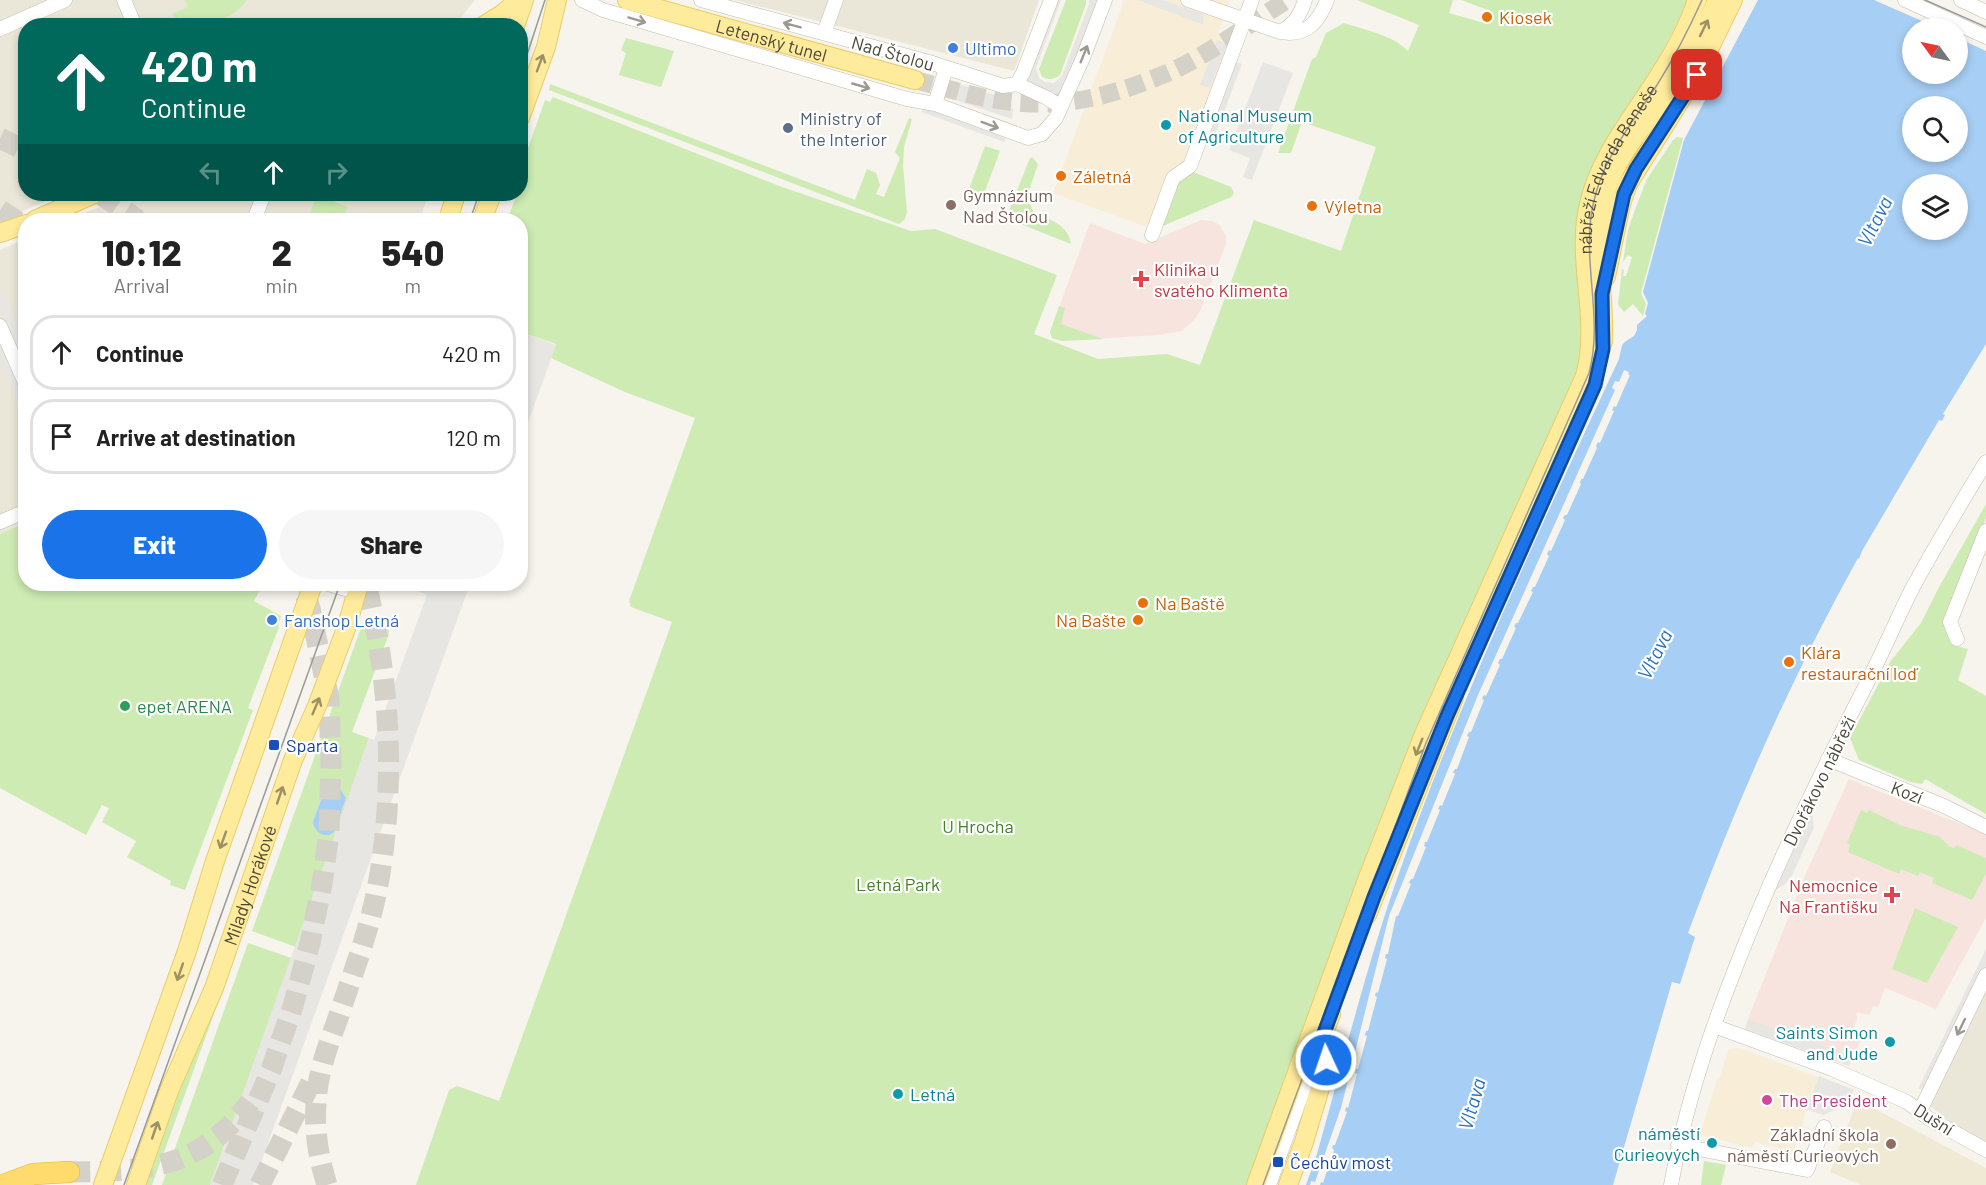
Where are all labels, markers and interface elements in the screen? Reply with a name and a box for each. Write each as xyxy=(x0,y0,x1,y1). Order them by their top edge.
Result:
place label: Kiosek xyxy=(1499,6,1552,28)
marker: Kiosek xyxy=(1480,10,1494,24)
street label: Letenský tunel xyxy=(713,14,830,66)
one-way arrow xyxy=(627,15,646,26)
one-way arrow xyxy=(783,18,802,30)
north arrow xyxy=(1902,18,1968,84)
map controls xyxy=(1902,18,1968,240)
one-way arrow xyxy=(1699,19,1710,37)
street label: Nad Štolou xyxy=(849,31,937,75)
place label: Ultimo xyxy=(965,37,1017,59)
text: 420 m xyxy=(141,40,257,90)
marker: Ultimo xyxy=(946,41,960,55)
icon: ahead xyxy=(42,42,120,120)
one-way arrow xyxy=(1079,45,1090,64)
pin xyxy=(1671,49,1722,100)
one-way arrow xyxy=(536,54,547,73)
icon: arrive xyxy=(1680,58,1713,91)
street label: nábřeží Edvarda Beneše xyxy=(1574,80,1662,255)
one-way arrow xyxy=(851,81,870,92)
text: Continue xyxy=(141,91,247,123)
button: search xyxy=(1902,96,1968,162)
place label: National Museum of Agriculture xyxy=(1178,104,1312,147)
place label: Ministry of the Interior xyxy=(800,107,888,150)
marker: National Museum of Agriculture xyxy=(1159,118,1173,132)
one-way arrow xyxy=(980,120,999,131)
marker: Ministry of the Interior xyxy=(781,121,795,135)
icon: left xyxy=(194,156,227,189)
icon: ahead xyxy=(257,156,290,189)
icon: right xyxy=(320,156,353,189)
place label: Záletná xyxy=(1073,165,1131,187)
marker: Záletná xyxy=(1054,169,1068,183)
button: layers xyxy=(1902,174,1968,240)
place label: Gymnázium Nad Štolou xyxy=(963,184,1053,227)
water label: Vltava xyxy=(1851,192,1897,250)
place label: Výletna xyxy=(1324,195,1382,217)
marker: Gymnázium Nad Štolou xyxy=(944,198,958,212)
marker: Výletna xyxy=(1305,199,1319,213)
text: 10:12 xyxy=(102,230,182,273)
text: 2 xyxy=(271,230,292,273)
text: 540 xyxy=(382,230,444,273)
place label: Klinika u svatého Klimenta xyxy=(1154,258,1288,301)
marker: Klinika u svatého Klimenta xyxy=(1132,270,1150,288)
text: Arrival xyxy=(114,273,170,297)
text: min xyxy=(265,273,298,297)
text: m xyxy=(405,273,421,297)
icon: ahead xyxy=(45,336,78,369)
text: Continue xyxy=(96,340,184,366)
text: 420 m xyxy=(442,340,501,366)
icon: arrive xyxy=(45,420,78,453)
text: Arrive at destination xyxy=(96,424,295,450)
text: 120 m xyxy=(446,424,501,450)
button: Exit xyxy=(42,510,267,579)
button: Share xyxy=(279,510,504,579)
place label: Na Baště xyxy=(1155,592,1225,614)
marker: Na Baště xyxy=(1136,596,1150,610)
place label: Fanshop Letná xyxy=(284,609,399,631)
place label: Na Bašte xyxy=(1056,609,1126,631)
marker: Fanshop Letná xyxy=(265,613,279,627)
marker: Na Bašte xyxy=(1131,613,1145,627)
water label: Vltava xyxy=(1631,625,1677,683)
place label: Klára restaurační loď xyxy=(1801,641,1919,684)
marker: Klára restaurační loď xyxy=(1782,655,1796,669)
place label: epet ARENA xyxy=(137,695,232,717)
one-way arrow xyxy=(311,697,322,716)
marker: epet ARENA xyxy=(118,699,132,713)
street label: Dvořákovo nábřeží xyxy=(1778,713,1860,849)
place label: Sparta xyxy=(286,734,338,756)
one-way arrow xyxy=(1413,737,1424,755)
marker: Sparta xyxy=(267,738,281,752)
street label: Kozí xyxy=(1888,776,1926,808)
one-way arrow xyxy=(276,786,287,805)
park label: U Hrocha xyxy=(942,815,1014,837)
street label: Milady Horákové xyxy=(219,822,281,948)
one-way arrow xyxy=(217,830,228,849)
park label: Letná Park xyxy=(856,873,940,895)
place label: Nemocnice Na Františku xyxy=(1779,874,1878,917)
marker: Nemocnice Na Františku xyxy=(1883,886,1901,904)
one-way arrow xyxy=(173,962,184,981)
one-way arrow xyxy=(1954,1018,1966,1036)
place label: Saints Simon and Jude xyxy=(1776,1021,1878,1064)
position arrow xyxy=(1294,1028,1358,1092)
marker: Saints Simon and Jude xyxy=(1883,1035,1897,1049)
water label: Vltava xyxy=(1452,1075,1490,1133)
place label: Letná xyxy=(910,1083,955,1105)
marker: Letná xyxy=(891,1087,905,1101)
place label: The President xyxy=(1779,1089,1888,1111)
marker: The President xyxy=(1760,1093,1774,1107)
street label: Dušní xyxy=(1910,1098,1958,1140)
one-way arrow xyxy=(151,1121,162,1140)
place label: náměstí Curieových xyxy=(1614,1122,1700,1165)
place label: Základní škola náměstí Curieových xyxy=(1727,1123,1879,1166)
marker: náměstí Curieových xyxy=(1705,1136,1719,1150)
marker: Základní škola náměstí Curieových xyxy=(1884,1137,1898,1151)
place label: Čechův most xyxy=(1290,1151,1391,1173)
marker: Čechův most xyxy=(1271,1155,1285,1169)

